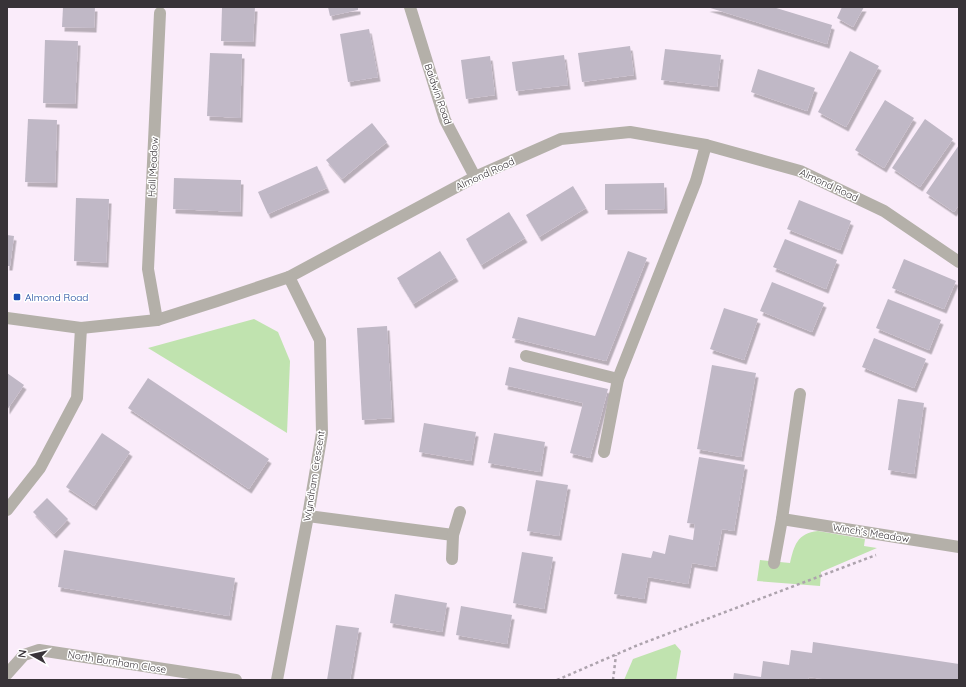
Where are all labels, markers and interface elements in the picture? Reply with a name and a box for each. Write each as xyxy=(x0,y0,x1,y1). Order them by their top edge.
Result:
street label: Baldwin Road xyxy=(421,62,455,126)
street label: Hall Meadow xyxy=(145,136,161,197)
street label: Almond Road xyxy=(454,155,516,193)
street label: Almond Road xyxy=(798,166,860,204)
place label: Almond Road xyxy=(25,291,88,304)
marker: Almond Road xyxy=(12,292,22,302)
street label: Wyndham Crescent xyxy=(300,429,328,522)
street label: Winch's Meadow xyxy=(832,521,911,546)
north arrow xyxy=(12,635,52,675)
street label: North Burnham Close xyxy=(67,648,167,676)
text: N xyxy=(15,649,30,659)

